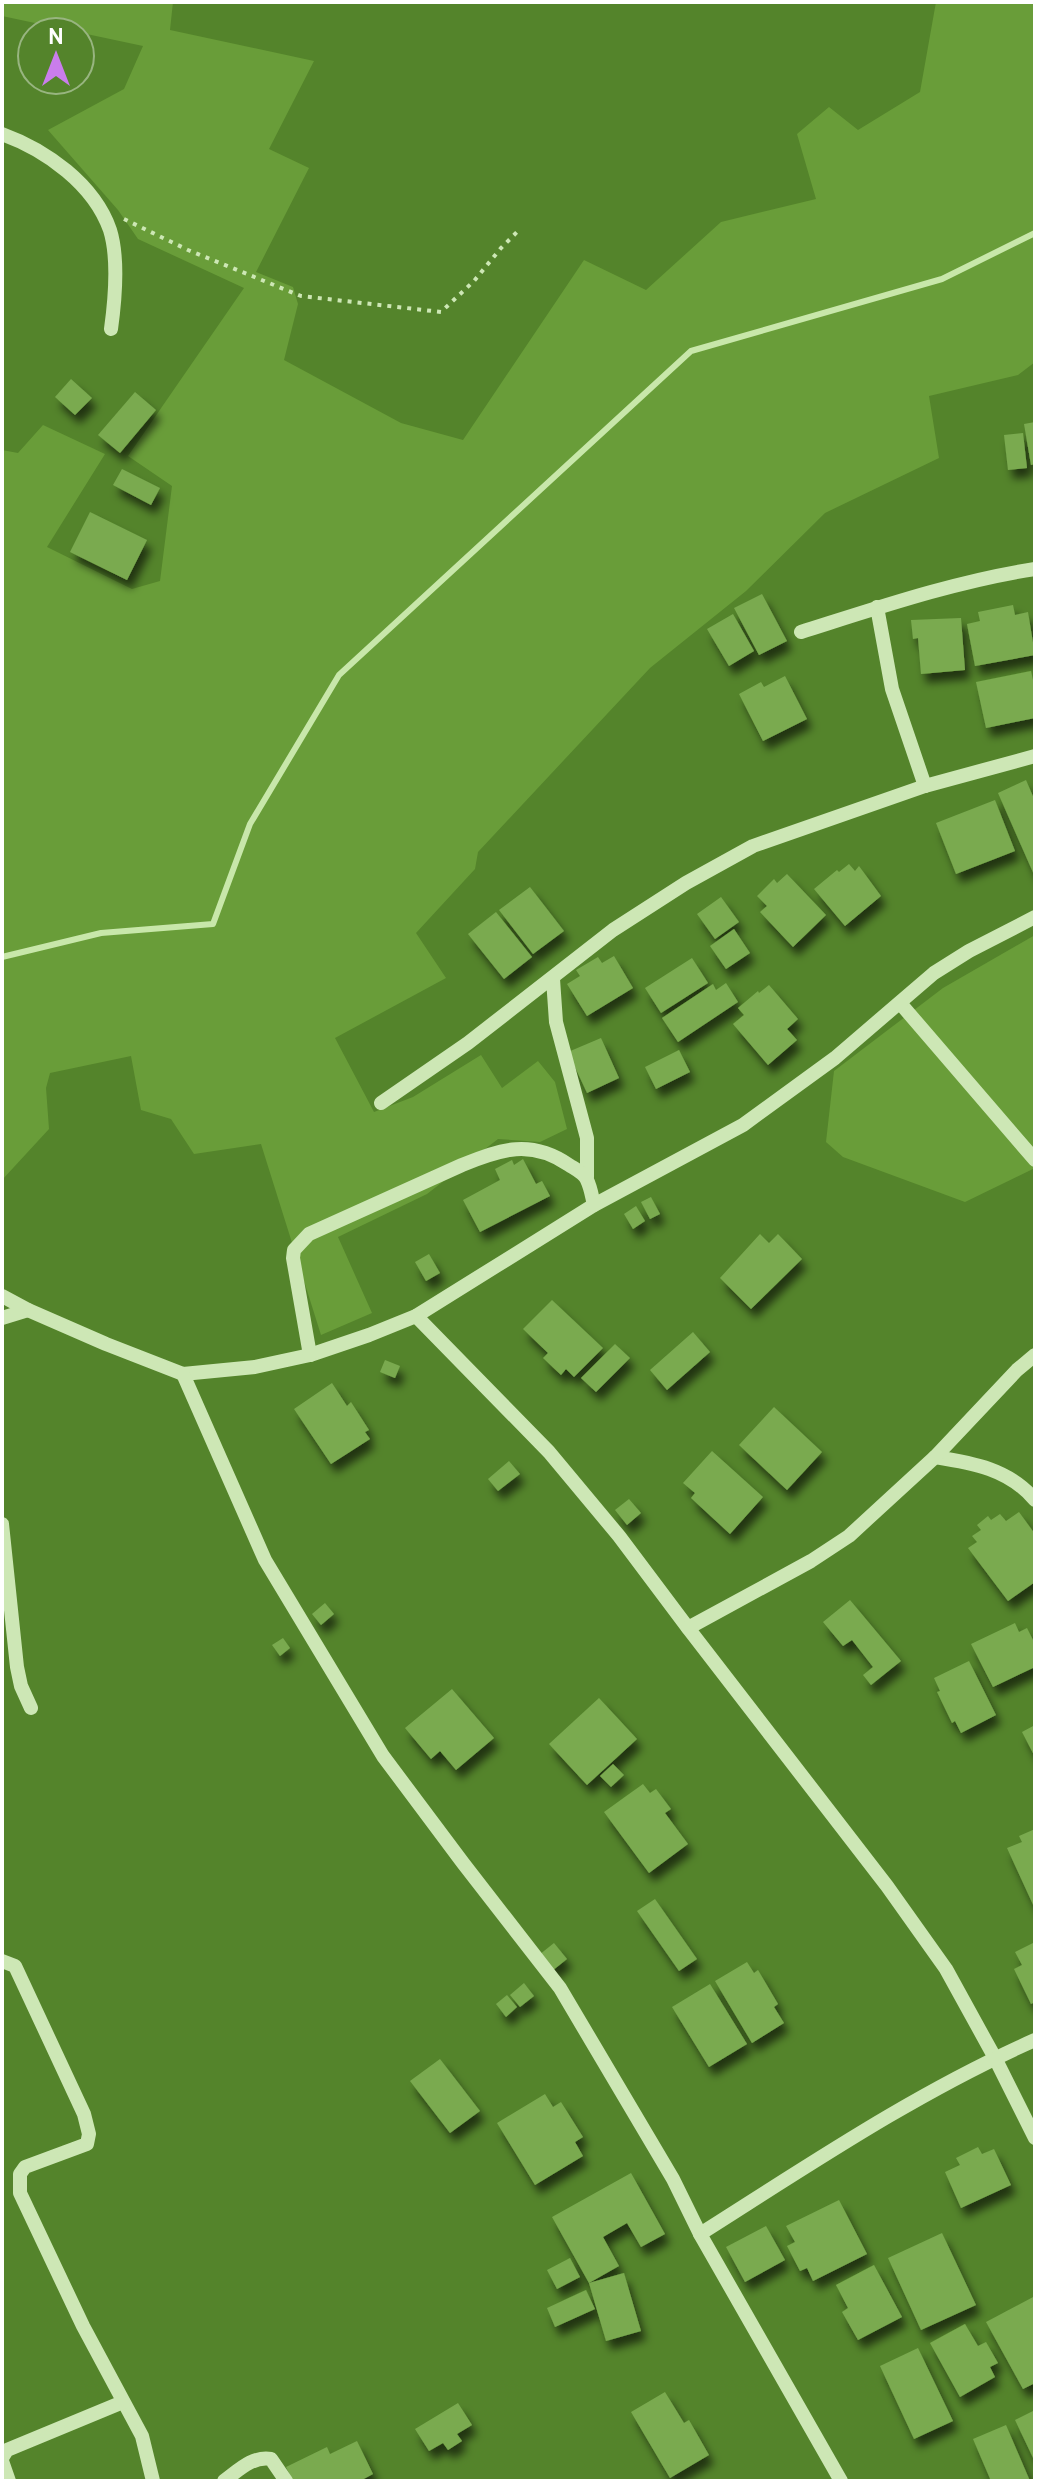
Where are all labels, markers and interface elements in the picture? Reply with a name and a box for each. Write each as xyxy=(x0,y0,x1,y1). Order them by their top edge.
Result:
north arrow xyxy=(16,16,96,96)
text: N xyxy=(48,25,64,52)

